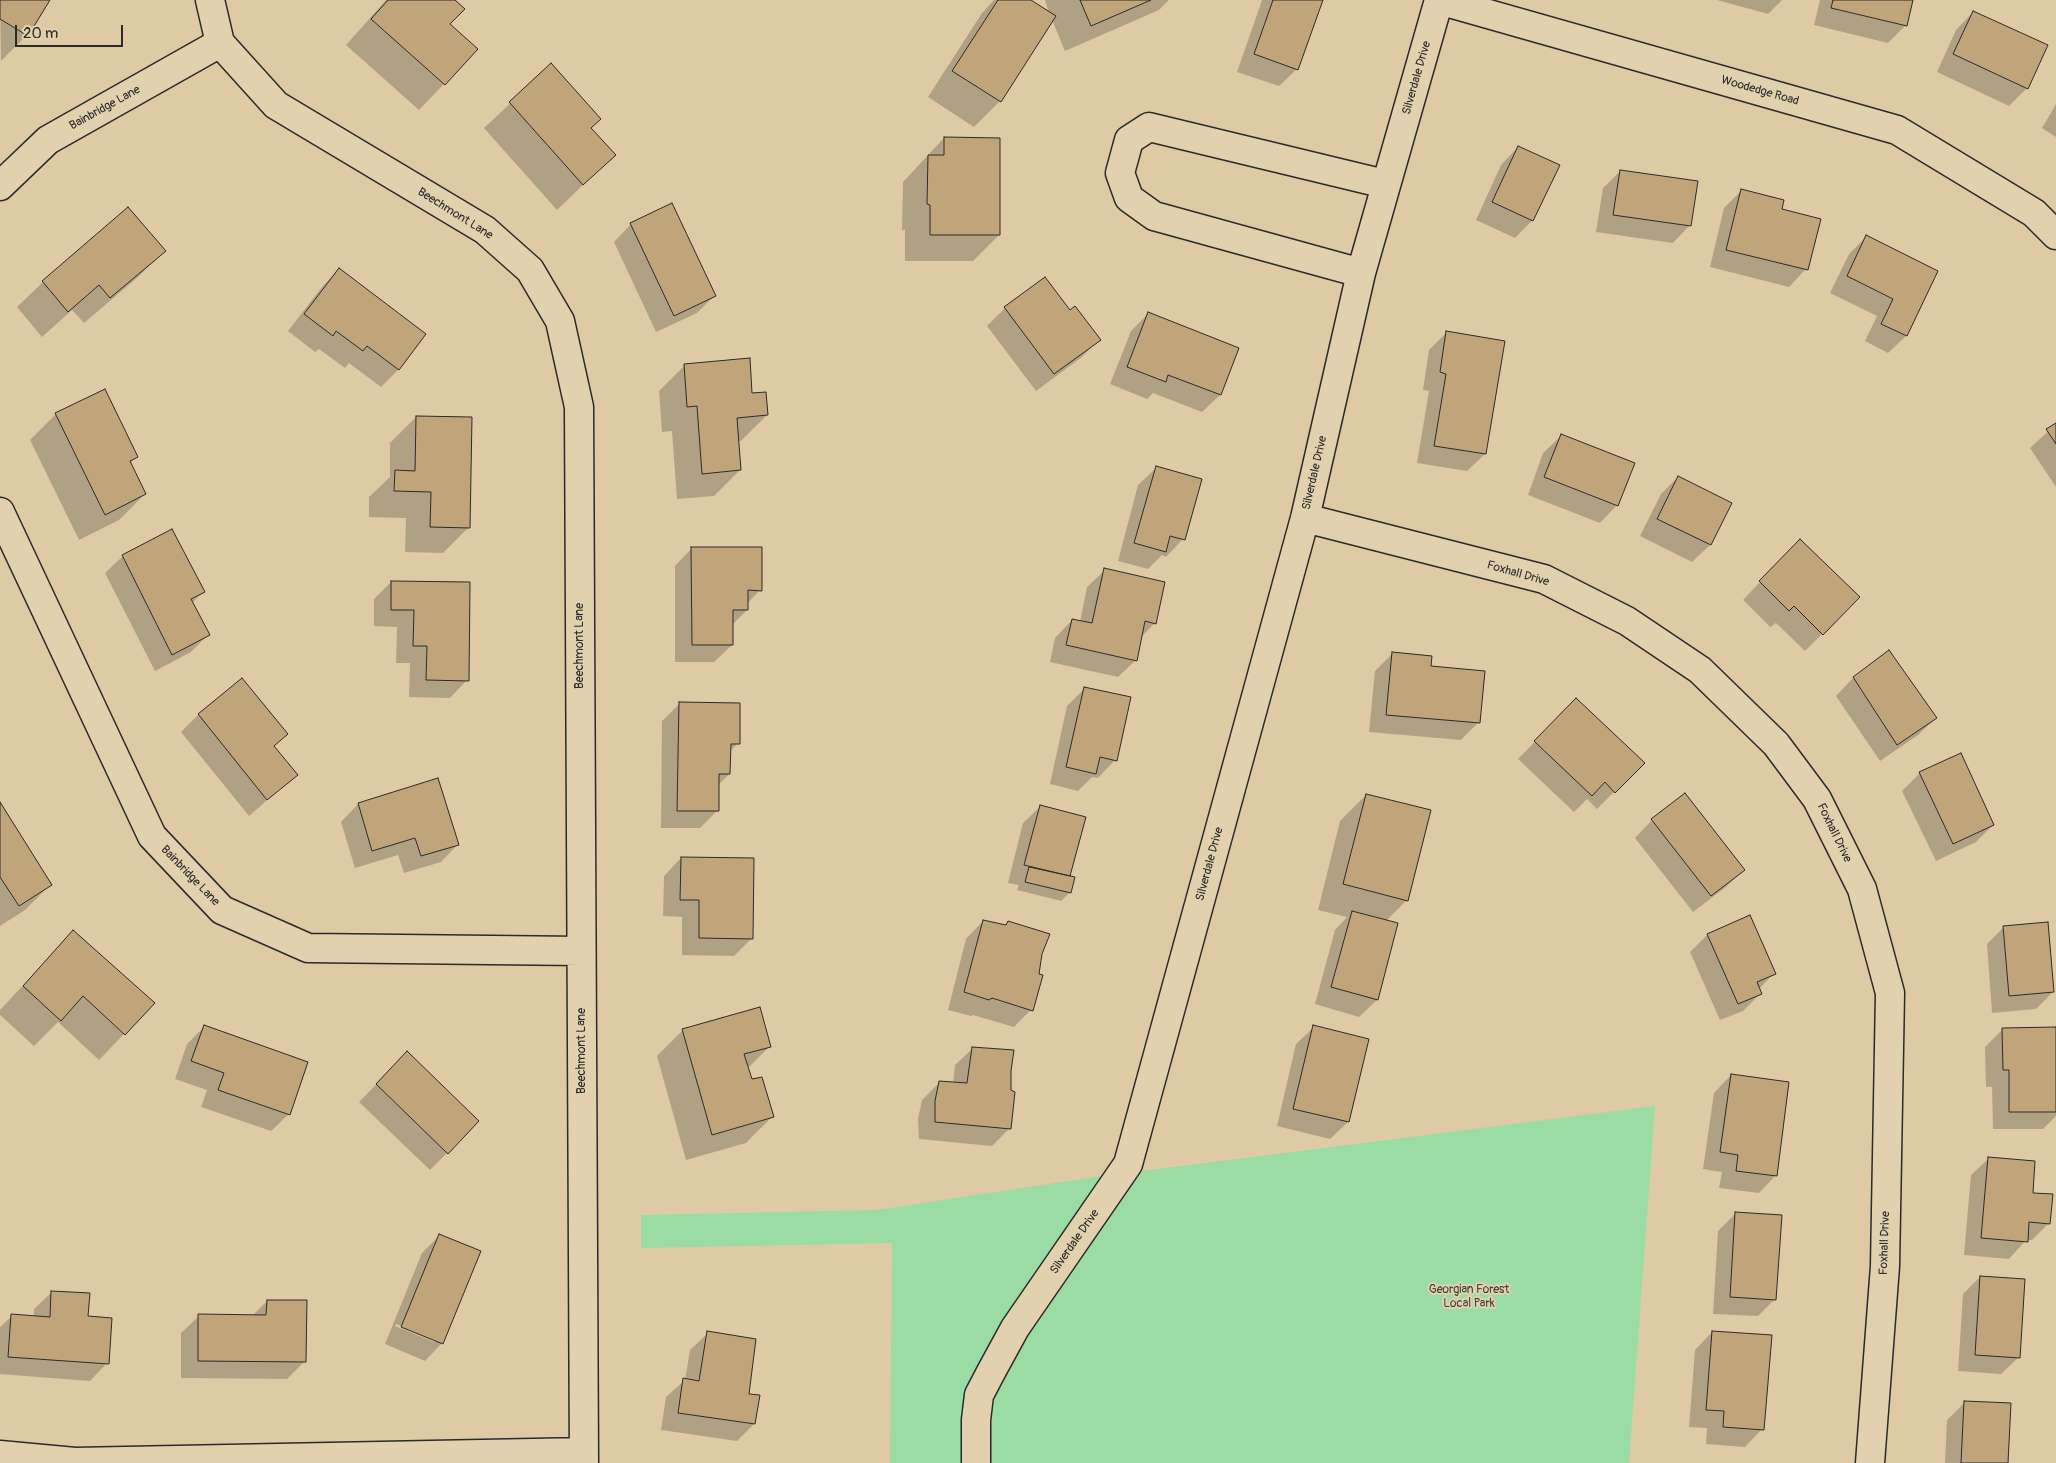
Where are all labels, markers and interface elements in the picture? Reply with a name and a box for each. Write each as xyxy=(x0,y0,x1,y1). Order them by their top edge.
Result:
scale bar xyxy=(18,15,125,47)
text: 20 m xyxy=(23,24,58,43)
street label: Silverdale Drive xyxy=(1400,40,1434,116)
street label: Woodedge Road xyxy=(1719,73,1801,109)
street label: Bainbridge Lane xyxy=(67,83,143,133)
street label: Beechmont Lane xyxy=(415,185,495,243)
street label: Silverdale Drive xyxy=(1299,434,1331,512)
street label: Foxhall Drive xyxy=(1485,558,1551,590)
street label: Beechmont Lane xyxy=(573,603,587,689)
street label: Foxhall Drive xyxy=(1813,801,1855,865)
street label: Silverdale Drive xyxy=(1193,826,1227,902)
street label: Bainbridge Lane xyxy=(158,843,222,909)
street label: Beechmont Lane xyxy=(575,1008,589,1094)
street label: Silverdale Drive xyxy=(1047,1207,1103,1277)
street label: Foxhall Drive xyxy=(1877,1211,1893,1275)
park label: Georgian Forest Local Park xyxy=(1429,1283,1509,1311)

